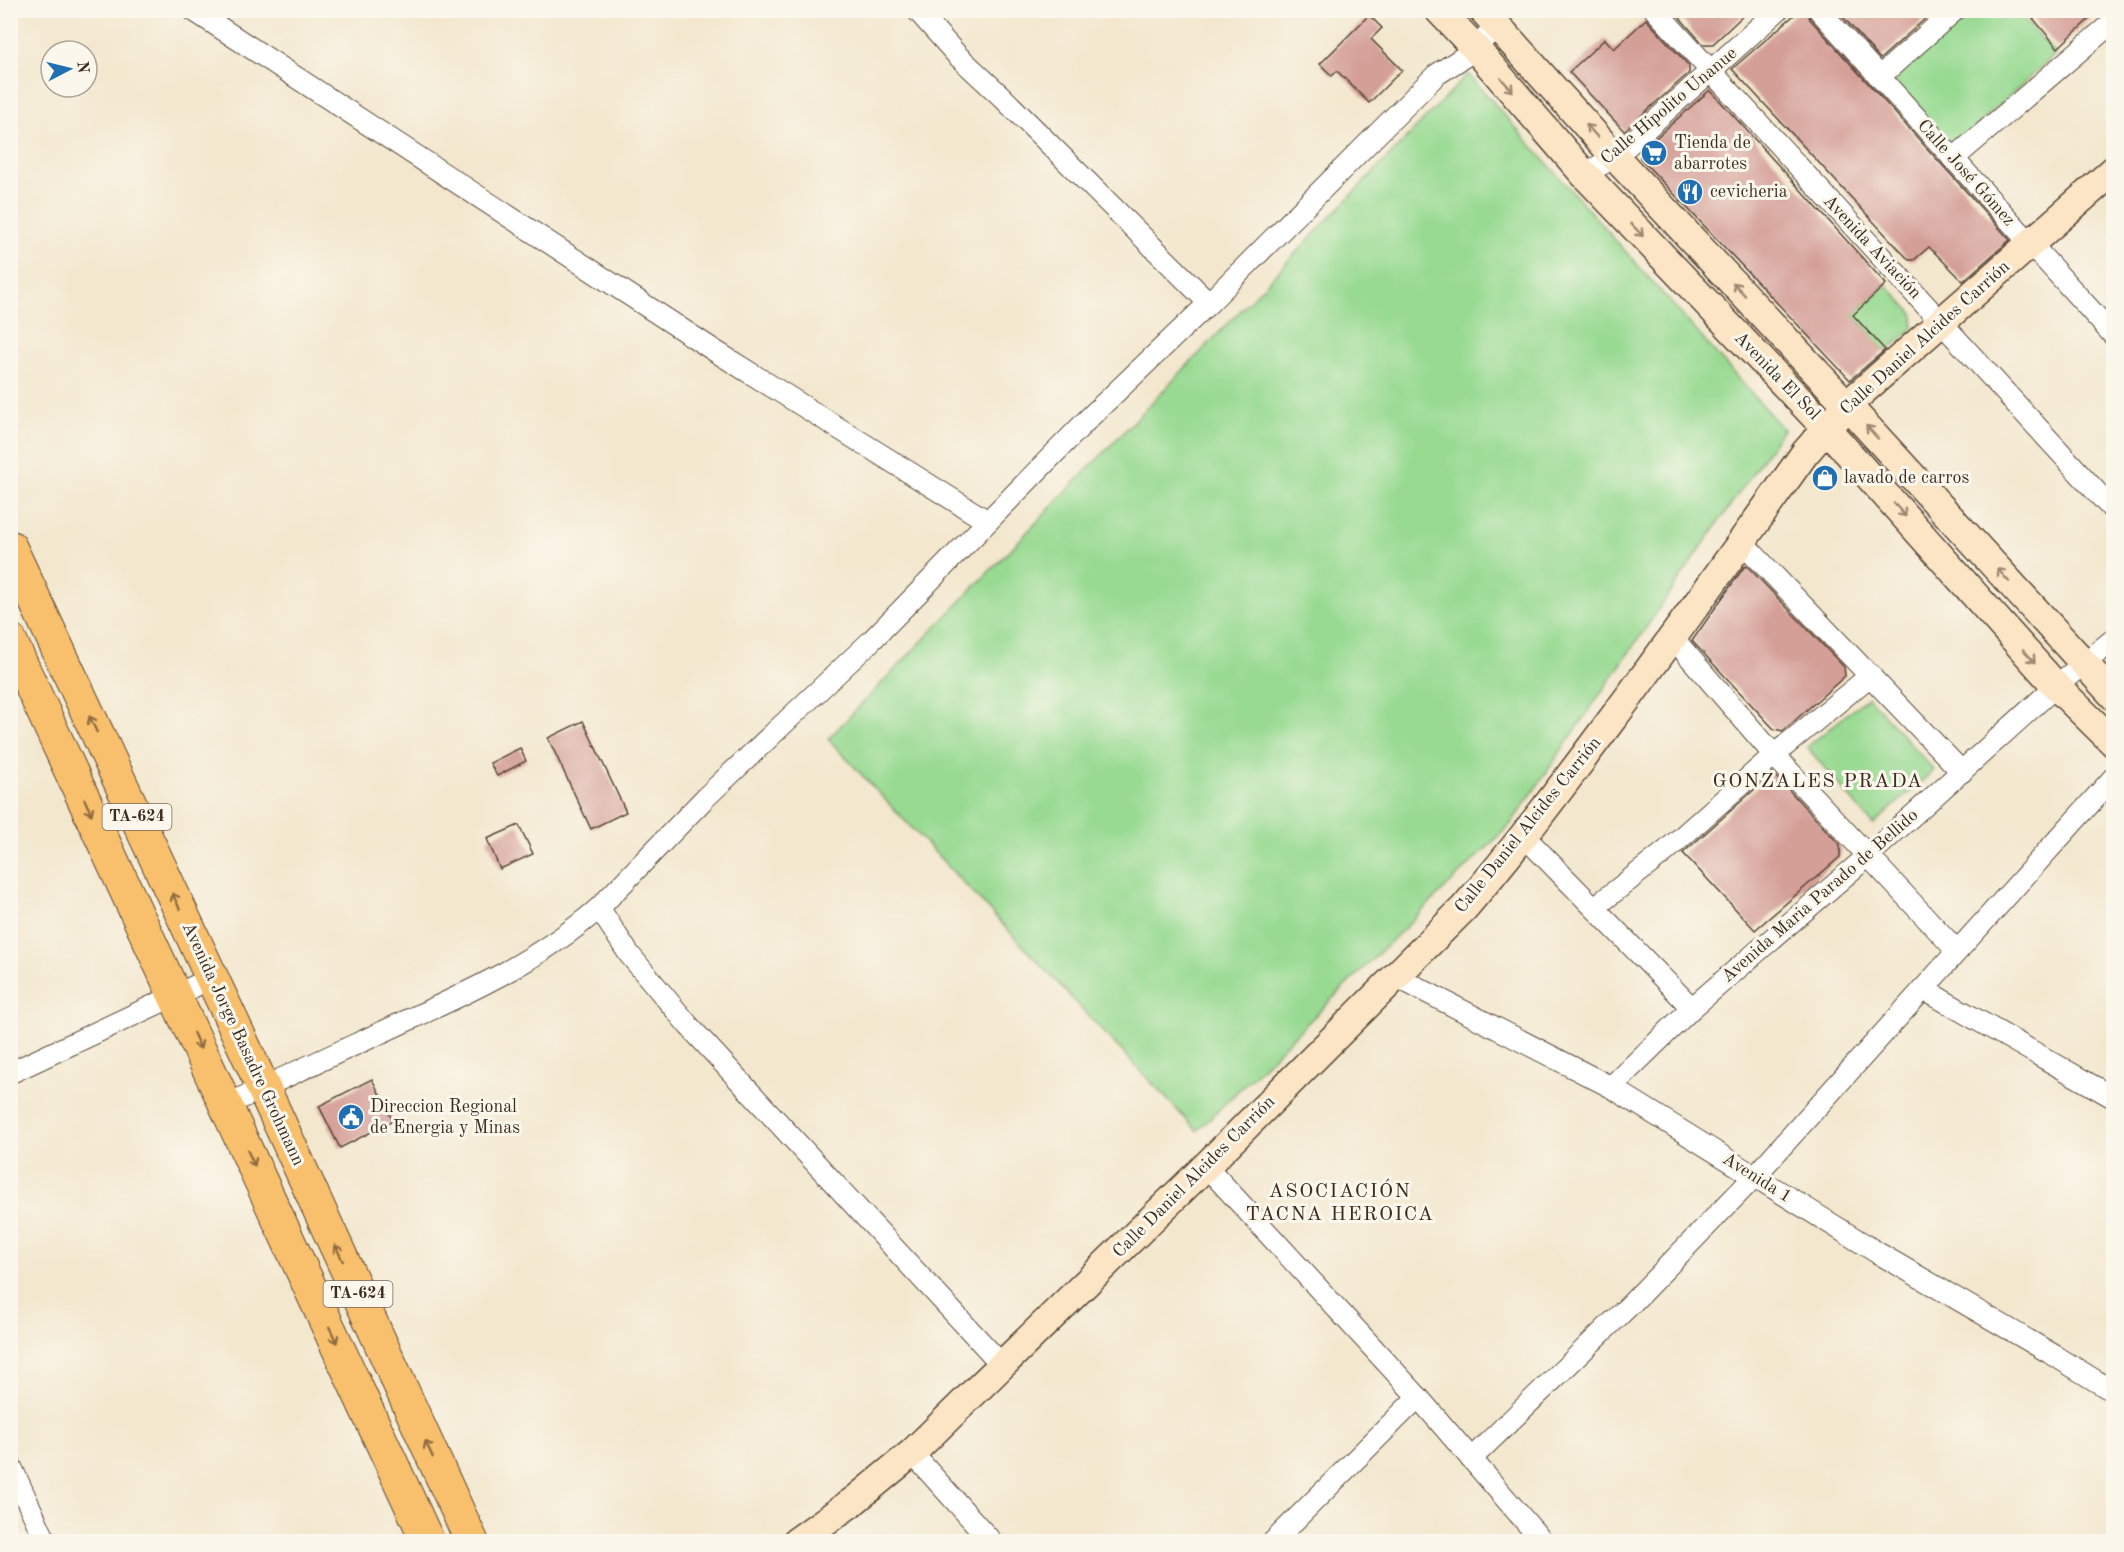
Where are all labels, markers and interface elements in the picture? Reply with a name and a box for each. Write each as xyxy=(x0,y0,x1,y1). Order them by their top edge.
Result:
north arrow xyxy=(39,39,99,99)
street label: Calle Hipolito Unanue xyxy=(1598,44,1740,168)
text: N xyxy=(73,60,91,75)
one-way arrow xyxy=(1500,77,1514,92)
street label: Calle José Gómez xyxy=(1914,116,2018,230)
one-way arrow xyxy=(1585,124,1599,139)
place label: Tienda de abarrotes xyxy=(1674,134,1751,173)
supermarket icon: Tienda de abarrotes xyxy=(1639,138,1669,168)
restaurant icon: cevicheria xyxy=(1675,177,1705,207)
place label: cevicheria xyxy=(1710,183,1788,201)
street label: Avenida Aviación xyxy=(1819,192,1925,303)
one-way arrow xyxy=(1630,222,1645,237)
street label: Calle Daniel Alcides Carrión xyxy=(1837,257,2013,419)
one-way arrow xyxy=(1732,282,1746,297)
street label: Avenida El Sol xyxy=(1731,328,1823,424)
one-way arrow xyxy=(1865,424,1879,439)
shop icon: lavado de carros xyxy=(1810,463,1840,493)
place label: lavado de carros xyxy=(1844,469,1970,487)
one-way arrow xyxy=(1892,502,1906,518)
one-way arrow xyxy=(1996,568,2010,583)
one-way arrow xyxy=(2022,648,2036,663)
one-way arrow xyxy=(87,716,99,734)
street label: Calle Daniel Alcides Carrión xyxy=(1452,733,1605,916)
district label: GONZALES PRADA xyxy=(1712,772,1924,792)
one-way arrow xyxy=(83,797,95,815)
road number: TA-624 xyxy=(102,804,172,830)
street label: Avenida Maria Parado de Bellido xyxy=(1718,806,1922,986)
one-way arrow xyxy=(170,892,181,910)
street label: Avenida Jorge Basadre Grohmann xyxy=(179,920,308,1169)
one-way arrow xyxy=(192,1031,203,1049)
street label: Calle Daniel Alcides Carrión xyxy=(1110,1092,1279,1261)
place label: Direccion Regional de Energia y Minas xyxy=(370,1098,520,1137)
public building icon: Direccion Regional de Energia y Minas xyxy=(336,1102,366,1132)
one-way arrow xyxy=(247,1149,258,1167)
street label: Avenida 1 xyxy=(1719,1150,1795,1206)
district label: ASOCIACIÓN TACNA HEROICA xyxy=(1246,1178,1434,1225)
one-way arrow xyxy=(333,1244,344,1262)
road number: TA-624 xyxy=(324,1281,392,1307)
one-way arrow xyxy=(327,1326,339,1344)
one-way arrow xyxy=(423,1440,434,1458)

